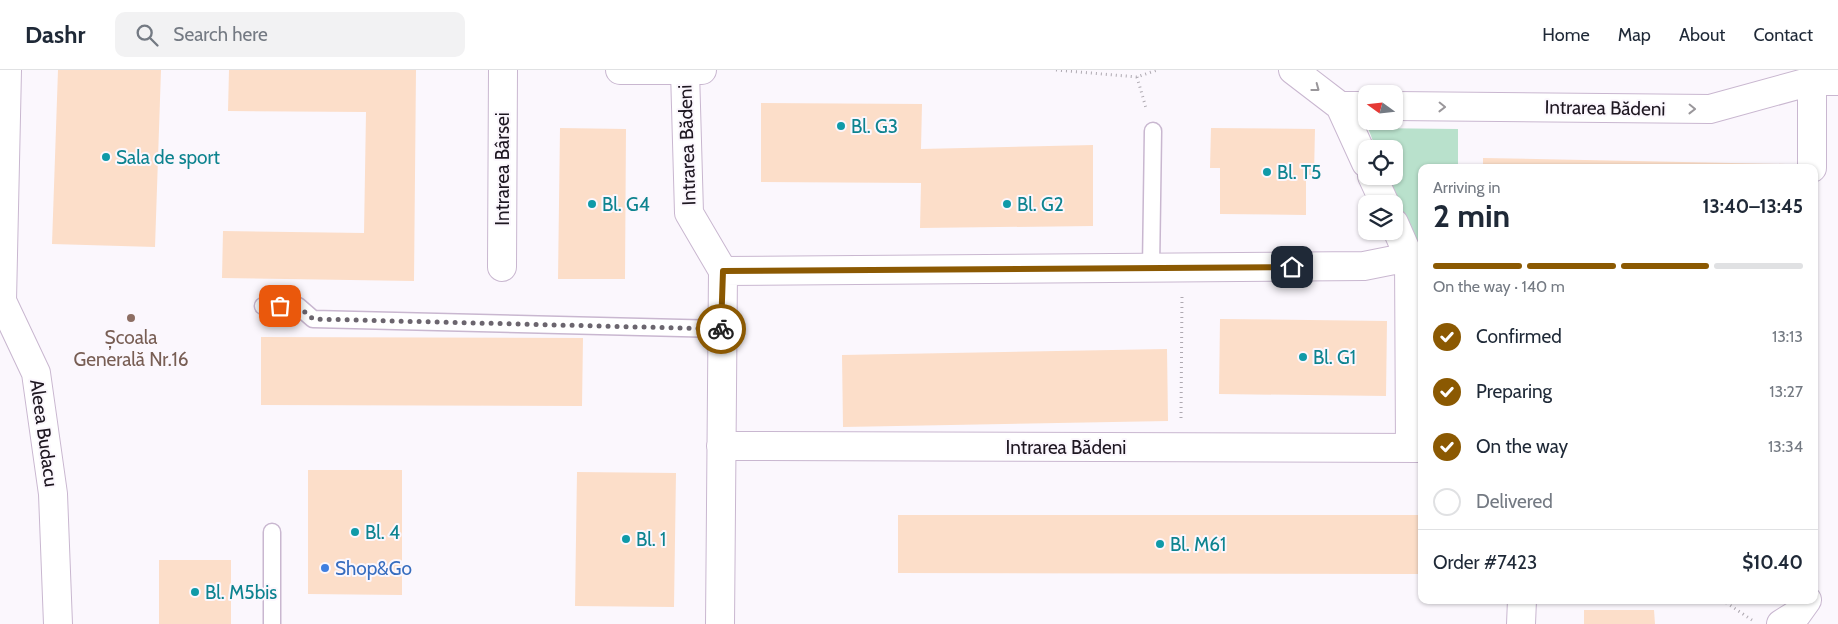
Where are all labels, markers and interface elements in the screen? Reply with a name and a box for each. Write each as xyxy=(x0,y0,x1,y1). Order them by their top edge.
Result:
search box xyxy=(115,12,465,57)
text: Dashr xyxy=(25,20,85,49)
icon: search xyxy=(133,21,161,49)
text: Search here xyxy=(173,23,268,46)
text: Home xyxy=(1542,24,1590,46)
text: Map xyxy=(1618,24,1651,46)
text: About xyxy=(1679,24,1725,46)
text: Contact xyxy=(1753,24,1813,46)
one-way arrow xyxy=(1310,82,1320,91)
street label: Intrarea Bădeni xyxy=(673,84,701,206)
north arrow xyxy=(1358,85,1402,130)
map controls xyxy=(1358,85,1403,240)
street label: Intrarea Bădeni xyxy=(1544,95,1666,121)
one-way arrow xyxy=(1439,102,1447,112)
one-way arrow xyxy=(1689,104,1697,114)
street label: Intrarea Bârsei xyxy=(491,112,514,226)
place label: Bl. G3 xyxy=(851,115,898,138)
marker: Bl. G3 xyxy=(835,120,847,132)
button: locate xyxy=(1358,140,1403,185)
place label: Sala de sport xyxy=(116,146,221,169)
marker: Sala de sport xyxy=(100,151,112,163)
place label: Bl. T5 xyxy=(1277,161,1321,184)
marker: Bl. T5 xyxy=(1261,166,1273,178)
text: Arriving in xyxy=(1433,178,1500,197)
place label: Bl. G4 xyxy=(602,193,650,216)
place label: Bl. G2 xyxy=(1017,193,1064,216)
button: layers xyxy=(1358,195,1403,240)
text: 13:40–13:45 xyxy=(1703,195,1803,218)
text: 2 min xyxy=(1433,196,1510,235)
marker: Bl. G4 xyxy=(586,198,598,210)
marker: Bl. G2 xyxy=(1001,198,1013,210)
pin xyxy=(1271,246,1313,288)
icon: home xyxy=(1278,253,1306,281)
text: On the way · 140 m xyxy=(1433,277,1565,296)
pin xyxy=(259,285,301,327)
icon: bag xyxy=(266,292,294,320)
courier xyxy=(696,304,746,354)
marker: Școala Generală Nr.16 xyxy=(125,312,137,324)
icon: bike xyxy=(707,315,735,343)
icon: check xyxy=(1433,323,1461,351)
text: Confirmed xyxy=(1476,325,1562,348)
place label: Școala Generală Nr.16 xyxy=(74,326,188,371)
text: 13:13 xyxy=(1772,327,1803,346)
place label: Bl. G1 xyxy=(1313,346,1356,369)
marker: Bl. G1 xyxy=(1297,351,1309,363)
street label: Aleea Budacu xyxy=(25,378,63,488)
icon: check xyxy=(1433,378,1461,406)
text: Preparing xyxy=(1476,380,1552,403)
text: 13:27 xyxy=(1769,382,1803,401)
icon: check xyxy=(1433,433,1461,461)
text: On the way xyxy=(1476,435,1568,458)
street label: Intrarea Bădeni xyxy=(1006,436,1126,459)
text: 13:34 xyxy=(1768,437,1803,456)
text: Delivered xyxy=(1476,490,1553,513)
place label: Bl. 4 xyxy=(365,521,400,544)
marker: Bl. 4 xyxy=(349,526,361,538)
place label: Bl. 1 xyxy=(636,528,666,551)
marker: Bl. 1 xyxy=(620,533,632,545)
place label: Bl. M61 xyxy=(1170,533,1226,556)
marker: Bl. M61 xyxy=(1154,538,1166,550)
text: Order #7423 xyxy=(1433,551,1537,574)
text: $10.40 xyxy=(1742,551,1803,574)
place label: Shop&Go xyxy=(335,557,412,580)
marker: Shop&Go xyxy=(319,562,331,574)
place label: Bl. M5bis xyxy=(205,581,277,604)
marker: Bl. M5bis xyxy=(189,586,201,598)

